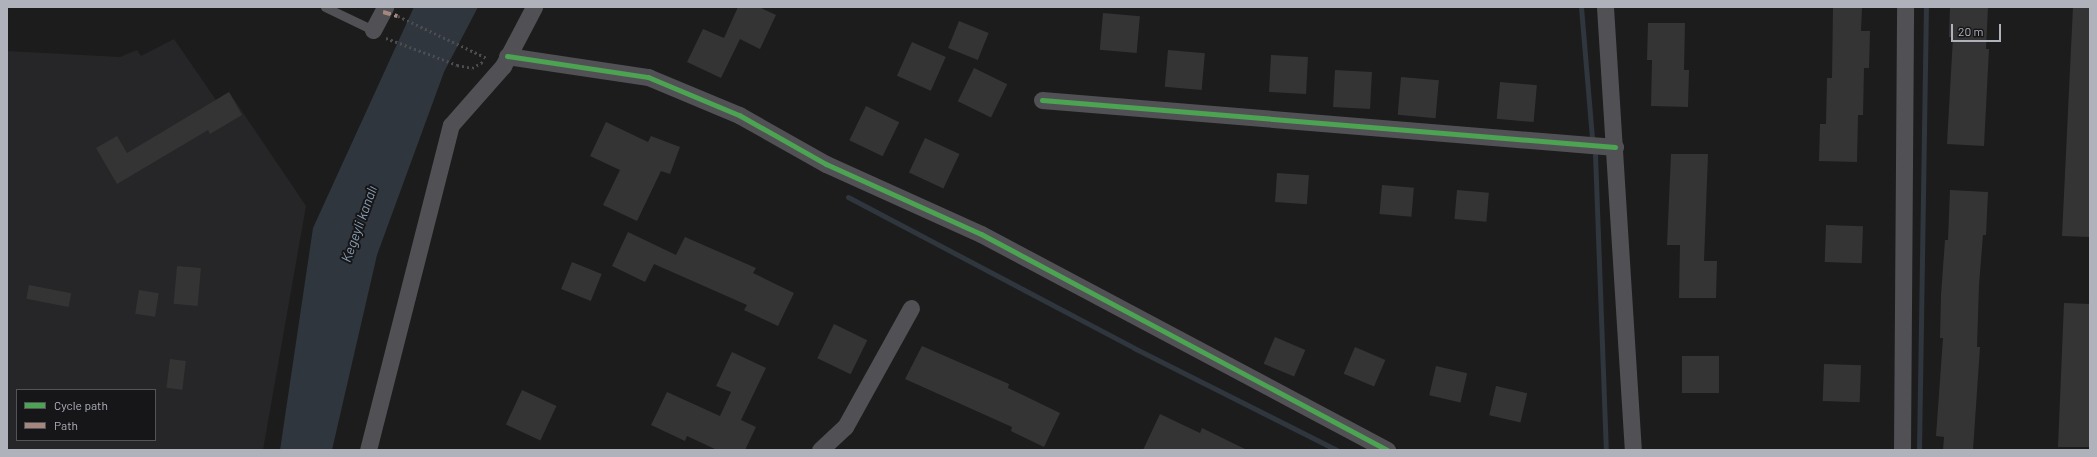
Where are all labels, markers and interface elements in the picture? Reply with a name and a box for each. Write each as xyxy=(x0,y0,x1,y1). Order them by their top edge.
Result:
scale bar xyxy=(1953,16,2003,42)
text: 20 m xyxy=(1958,24,1984,38)
water label: Kegeyli kanalı xyxy=(337,184,381,264)
legend xyxy=(16,389,156,441)
text: Cycle path xyxy=(54,398,108,412)
text: Path xyxy=(54,418,78,432)

